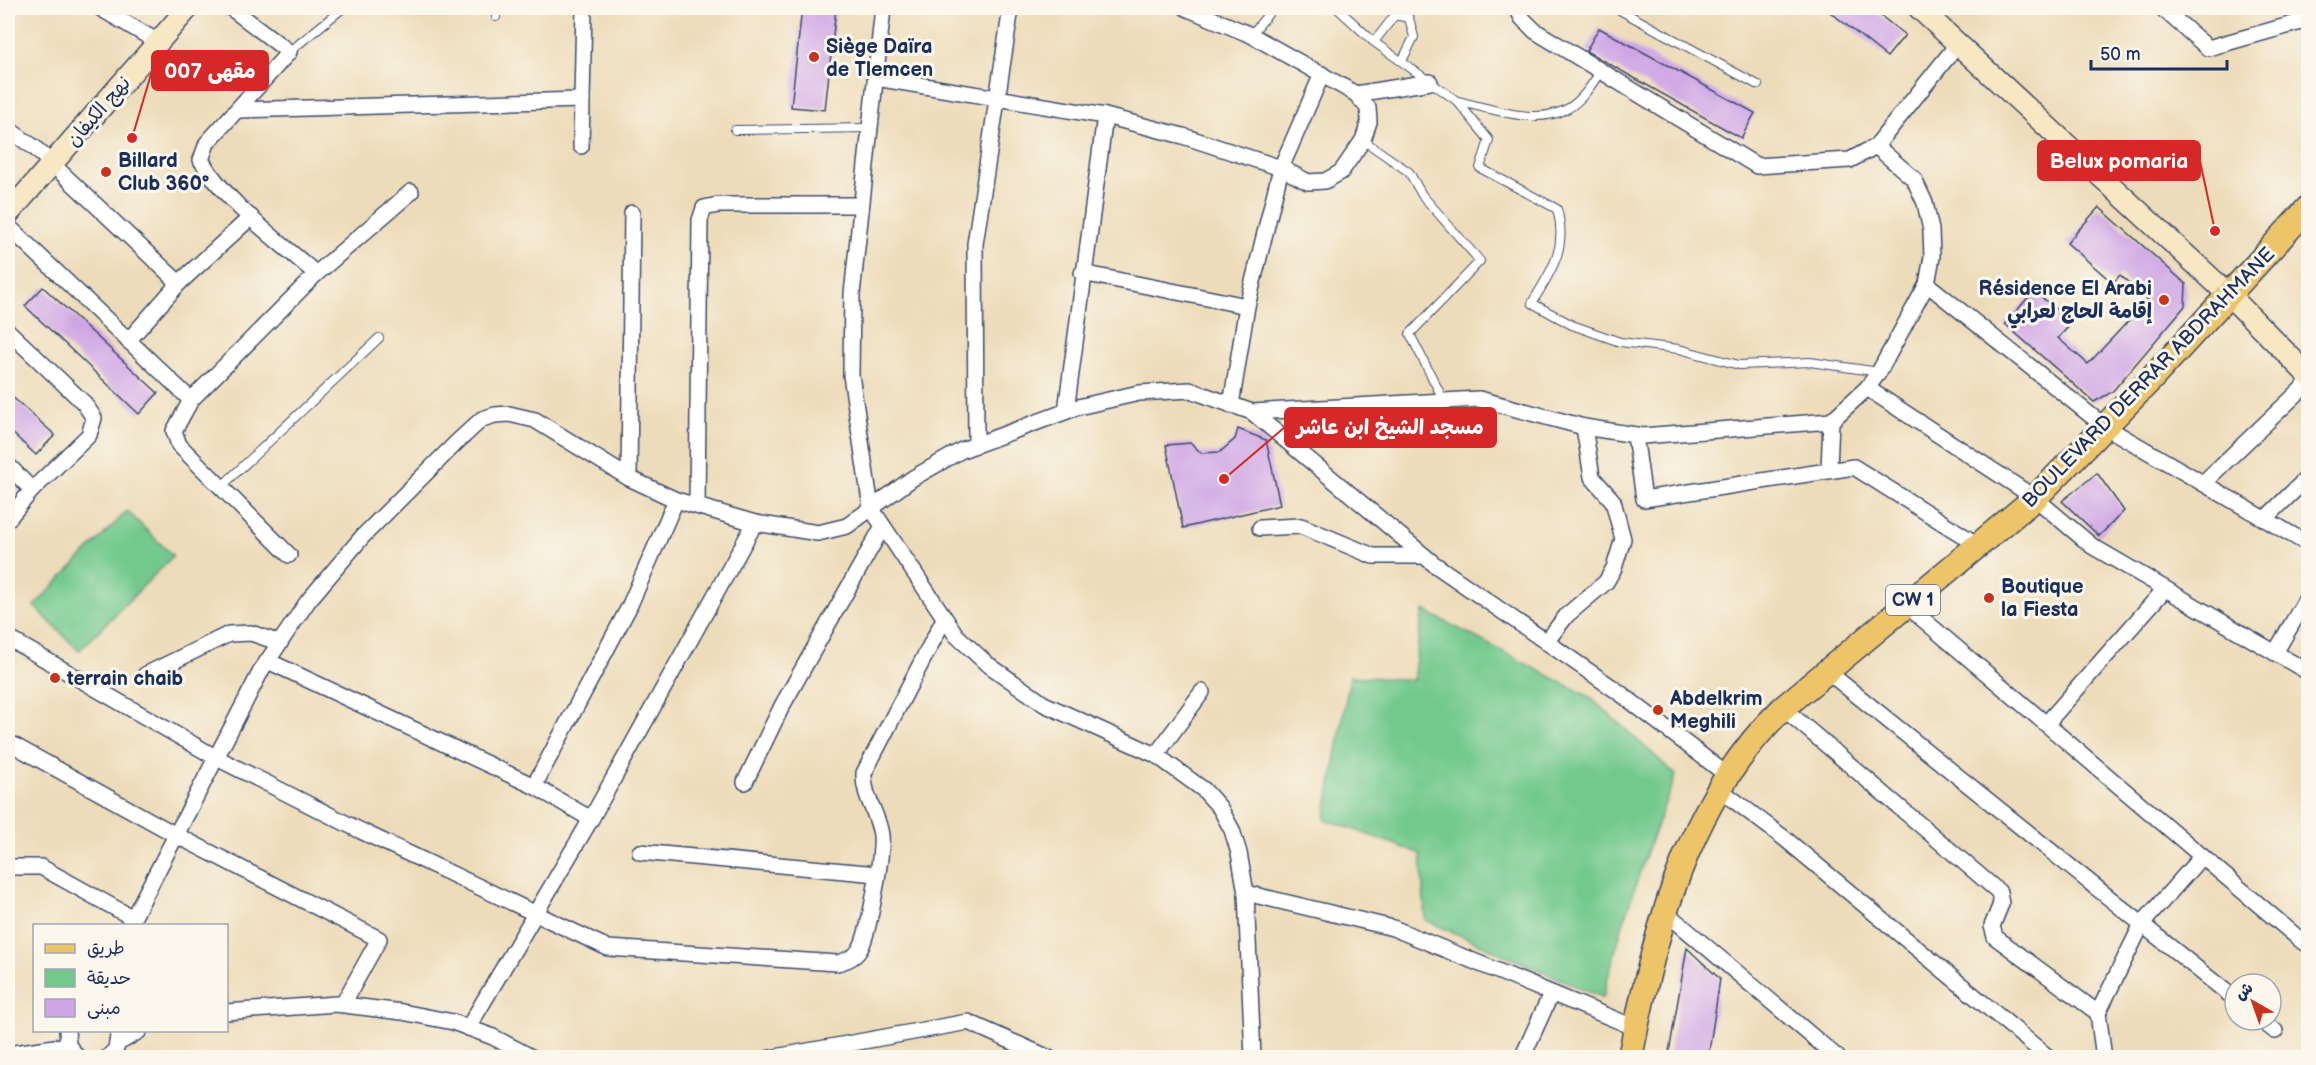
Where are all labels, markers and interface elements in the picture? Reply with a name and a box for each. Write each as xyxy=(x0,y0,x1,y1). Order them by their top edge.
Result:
scale bar xyxy=(2091,33,2228,71)
place label: Siège Daïra de Tlemcen xyxy=(826,35,933,82)
text: 50 m xyxy=(2100,44,2141,65)
marker: Siège Daïra de Tlemcen xyxy=(807,50,821,64)
callout: مقهى 007 xyxy=(152,51,268,90)
text: مقهى 007 xyxy=(164,59,256,84)
street label: نهج الكيفان xyxy=(62,71,137,153)
callout: Belux pomaria xyxy=(2038,141,2200,180)
place label: Billard Club 360° xyxy=(118,149,209,196)
text: Belux pomaria xyxy=(2050,149,2188,174)
marker: Billard Club 360° xyxy=(99,165,113,179)
street label: BOULEVARD DERRAR ABDRAHMANE xyxy=(2018,243,2280,513)
place label: Résidence El Arabi إقامة الحاج لعرابي xyxy=(1979,277,2152,329)
marker: Résidence El Arabi إقامة الحاج لعرابي xyxy=(2157,293,2171,307)
callout: مسجد الشيخ ابن عاشر xyxy=(1285,408,1496,447)
text: مسجد الشيخ ابن عاشر xyxy=(1294,415,1484,440)
place label: Boutique la Fiesta xyxy=(2001,575,2084,622)
road number: CW 1 xyxy=(1886,585,1940,615)
marker: Boutique la Fiesta xyxy=(1982,591,1996,605)
place label: terrain chaib xyxy=(66,667,184,691)
marker: terrain chaib xyxy=(48,671,62,685)
place label: Abdelkrim Meghili xyxy=(1669,687,1763,734)
marker: Abdelkrim Meghili xyxy=(1651,703,1665,717)
legend xyxy=(33,924,228,1032)
text: طريق xyxy=(87,938,125,959)
text: حديقة xyxy=(87,968,131,989)
north arrow xyxy=(2223,972,2283,1032)
text: ش xyxy=(2231,979,2257,1005)
text: مبنى xyxy=(87,998,121,1019)

